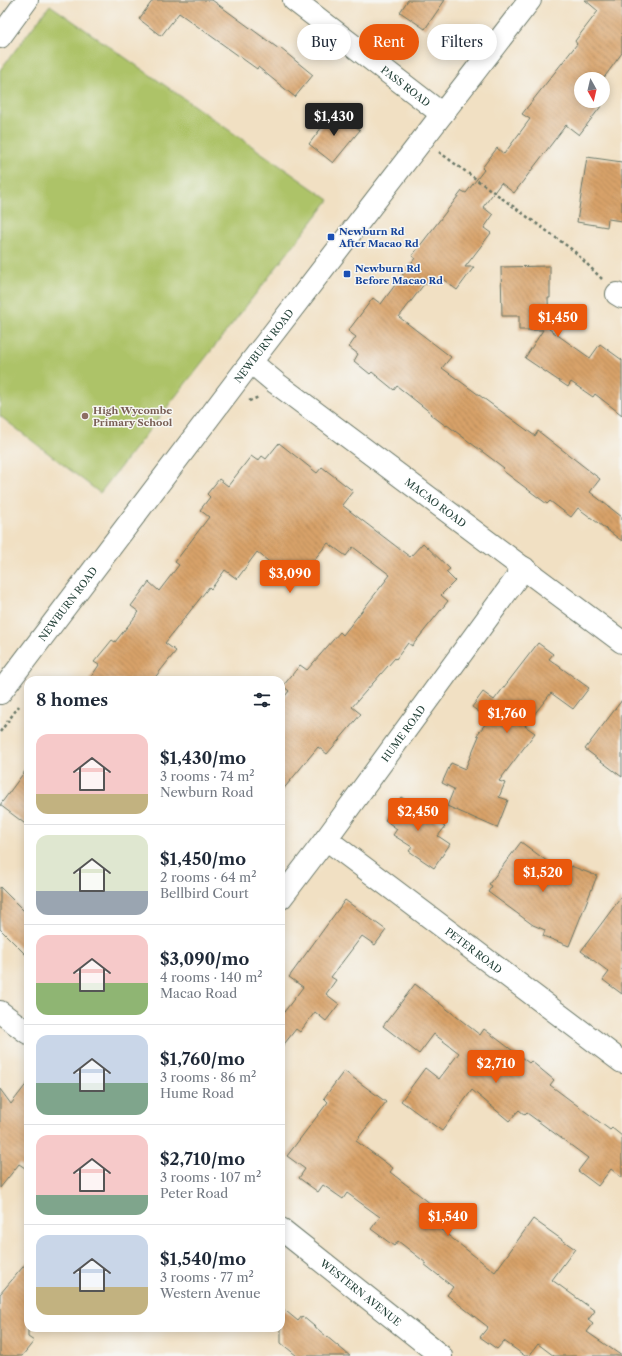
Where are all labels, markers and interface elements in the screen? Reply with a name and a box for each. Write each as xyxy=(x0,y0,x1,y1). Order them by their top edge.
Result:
chip: Buy xyxy=(297,24,351,60)
chip: Rent xyxy=(359,24,419,60)
chip: Filters xyxy=(427,24,497,60)
street label: PASS ROAD xyxy=(378,63,433,109)
north arrow xyxy=(574,72,610,108)
map controls xyxy=(574,72,610,108)
pin: $1,430 xyxy=(301,103,367,137)
text: $1,430 xyxy=(314,108,354,124)
place label: Newburn Rd After Macao Rd xyxy=(338,225,419,250)
marker: Newburn Rd After Macao Rd xyxy=(326,232,336,242)
place label: Newburn Rd Before Macao Rd xyxy=(355,262,443,287)
marker: Newburn Rd Before Macao Rd xyxy=(342,269,352,279)
pin: $1,450 xyxy=(525,304,591,338)
street label: NEWBURN ROAD xyxy=(231,306,296,385)
text: $1,450 xyxy=(538,309,578,325)
place label: High Wycombe Primary School xyxy=(93,404,173,429)
marker: High Wycombe Primary School xyxy=(80,411,90,421)
street label: MACAO ROAD xyxy=(402,475,469,530)
pin: $3,090 xyxy=(257,560,323,594)
street label: NEWBURN ROAD xyxy=(35,564,100,643)
text: $3,090 xyxy=(269,565,311,581)
icon: filters xyxy=(251,689,273,711)
text: 8 homes xyxy=(36,690,108,710)
pin: $1,760 xyxy=(474,700,540,734)
street label: HUME ROAD xyxy=(378,703,428,764)
text: $1,760 xyxy=(487,705,527,721)
text: $1,430/mo xyxy=(160,748,246,768)
icon: home xyxy=(68,750,116,798)
text: 3 rooms · 74 m² xyxy=(160,768,255,784)
text: Newburn Road xyxy=(160,784,253,800)
pin: $2,450 xyxy=(385,798,451,832)
text: $2,450 xyxy=(397,803,439,819)
text: $1,450/mo xyxy=(160,849,246,869)
icon: home xyxy=(68,851,116,899)
pin: $1,520 xyxy=(510,859,576,893)
text: $1,520 xyxy=(523,864,563,880)
text: 2 rooms · 64 m² xyxy=(160,869,257,885)
text: Bellbird Court xyxy=(160,885,249,901)
street label: PETER ROAD xyxy=(443,925,505,976)
text: $3,090/mo xyxy=(160,949,249,969)
icon: home xyxy=(68,951,116,999)
text: 4 rooms · 140 m² xyxy=(160,969,263,985)
text: Macao Road xyxy=(160,985,237,1001)
text: $1,760/mo xyxy=(160,1049,245,1069)
pin: $2,710 xyxy=(463,1050,529,1084)
icon: home xyxy=(68,1051,116,1099)
text: $2,710 xyxy=(476,1055,516,1071)
text: 3 rooms · 86 m² xyxy=(160,1069,256,1085)
text: Hume Road xyxy=(160,1085,234,1101)
text: $2,710/mo xyxy=(160,1149,245,1169)
icon: home xyxy=(68,1151,116,1199)
text: 3 rooms · 107 m² xyxy=(160,1169,261,1185)
text: Peter Road xyxy=(160,1185,228,1201)
pin: $1,540 xyxy=(415,1203,481,1237)
text: $1,540 xyxy=(428,1208,468,1224)
text: $1,540/mo xyxy=(160,1249,246,1269)
icon: home xyxy=(68,1251,116,1299)
street label: WESTERN AVENUE xyxy=(317,1256,404,1329)
text: 3 rooms · 77 m² xyxy=(160,1269,254,1285)
text: Western Avenue xyxy=(160,1285,261,1301)

